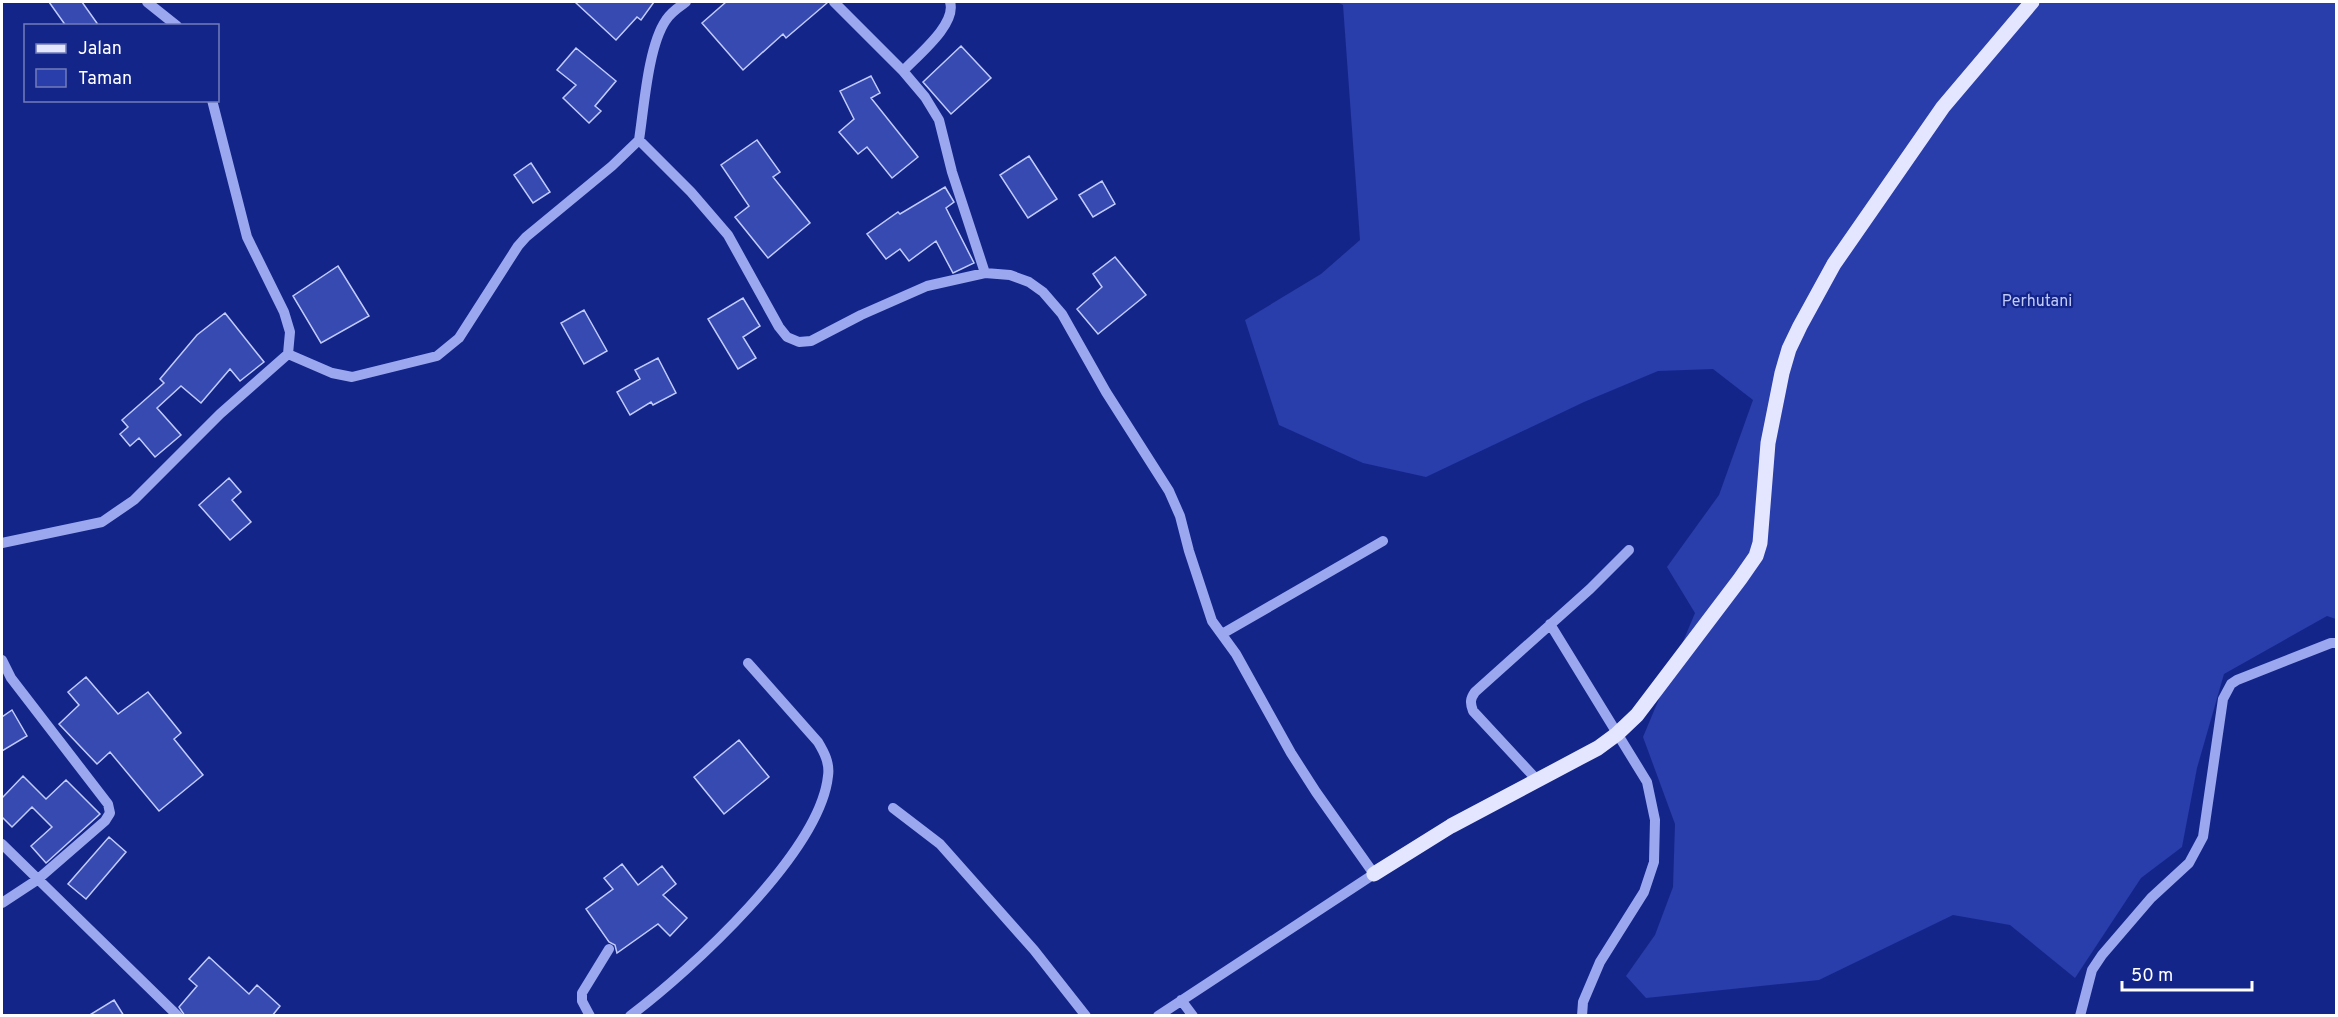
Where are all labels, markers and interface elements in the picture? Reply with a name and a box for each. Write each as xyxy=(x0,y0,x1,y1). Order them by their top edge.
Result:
legend xyxy=(24,24,219,102)
text: Jalan xyxy=(78,38,122,61)
text: Taman xyxy=(78,68,132,91)
park label: Perhutani xyxy=(2002,292,2072,312)
scale bar xyxy=(2122,954,2252,992)
text: 50 m xyxy=(2131,965,2173,988)

